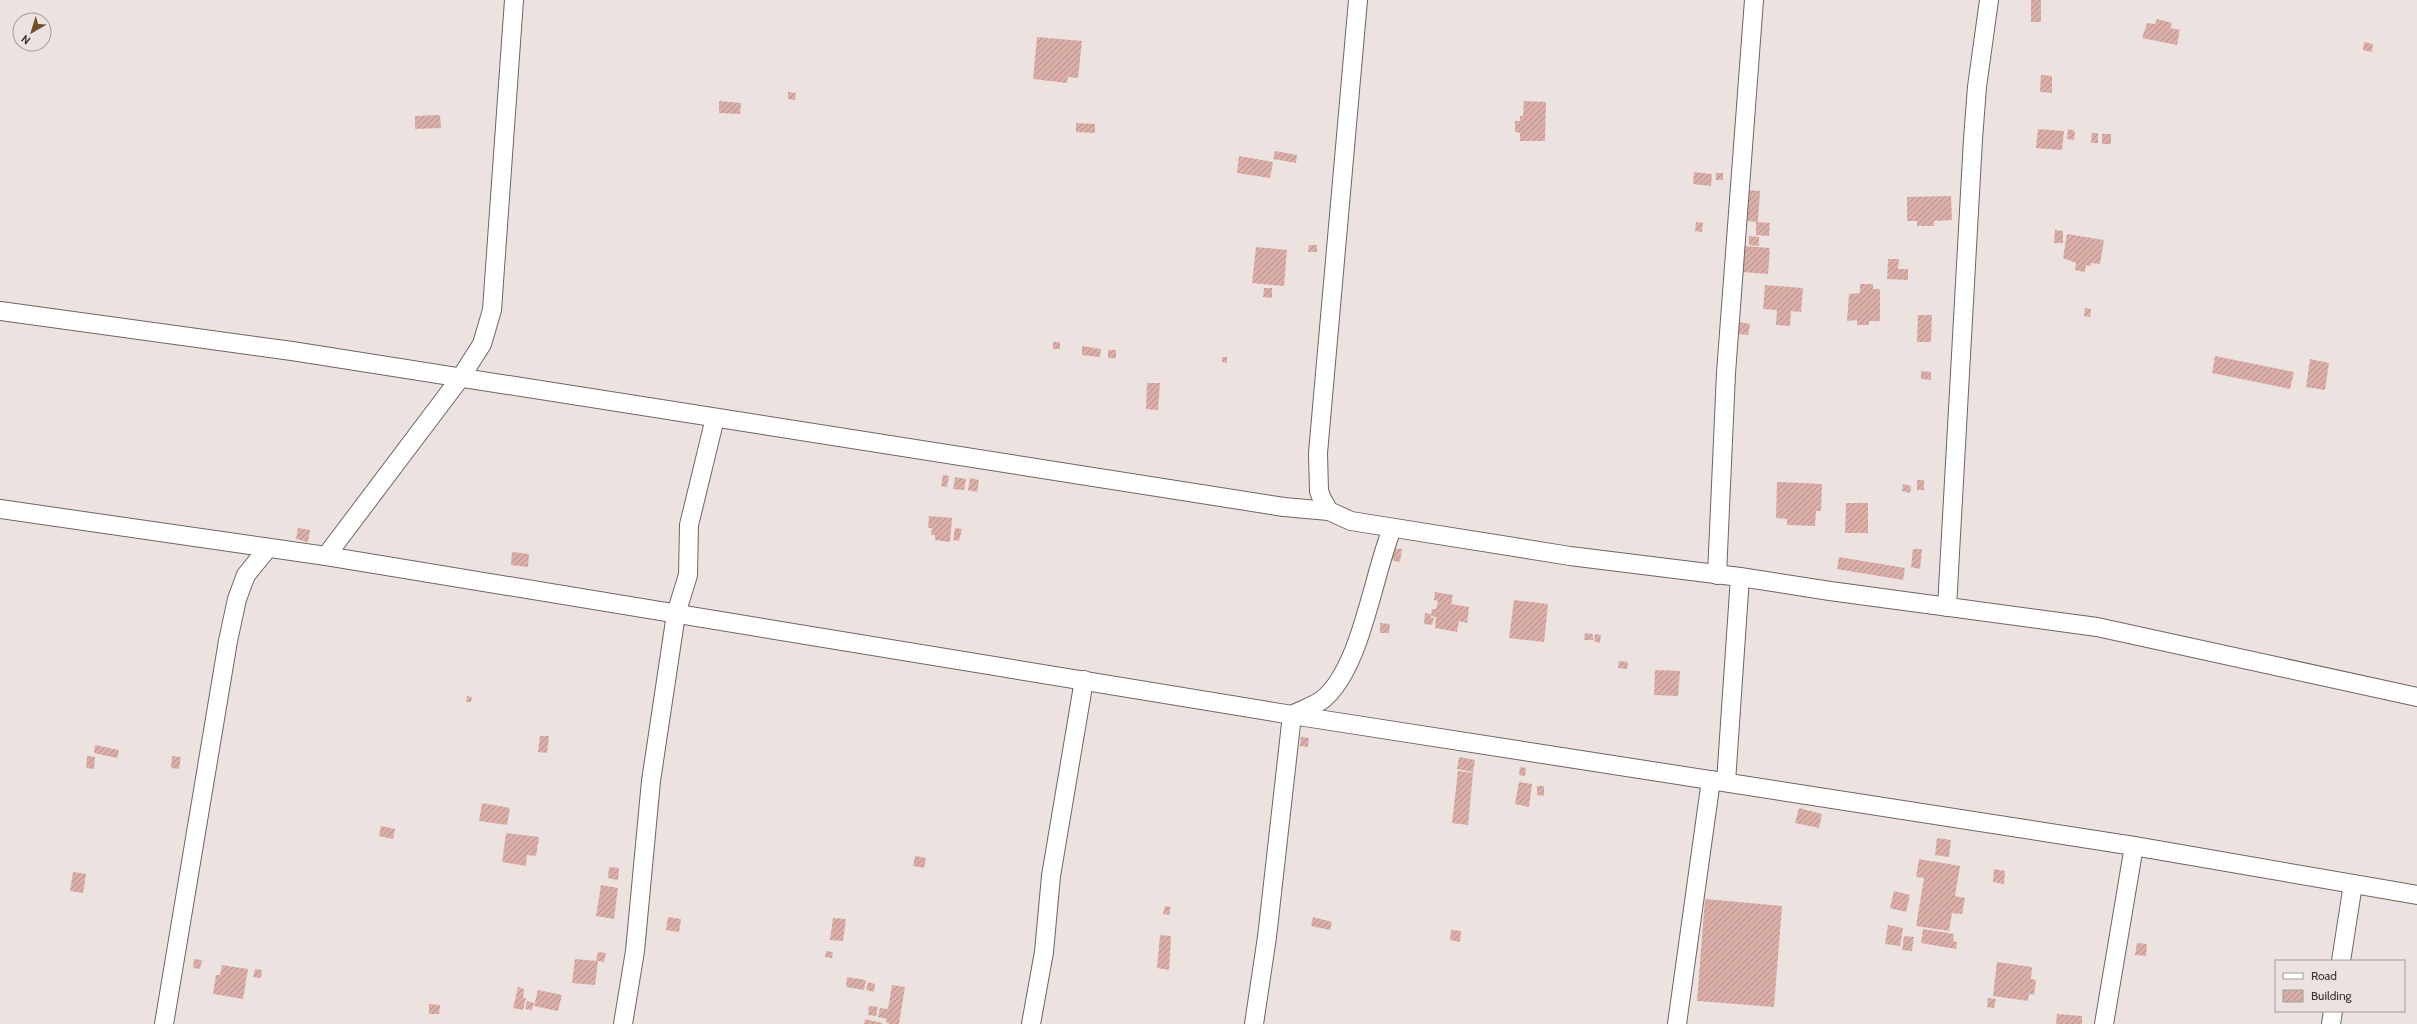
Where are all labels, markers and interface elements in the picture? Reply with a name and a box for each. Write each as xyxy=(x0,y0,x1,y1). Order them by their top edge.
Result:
north arrow xyxy=(12,12,52,52)
text: N xyxy=(18,32,33,48)
legend xyxy=(2275,960,2405,1012)
text: Road xyxy=(2311,968,2337,983)
text: Building xyxy=(2311,988,2353,1003)

